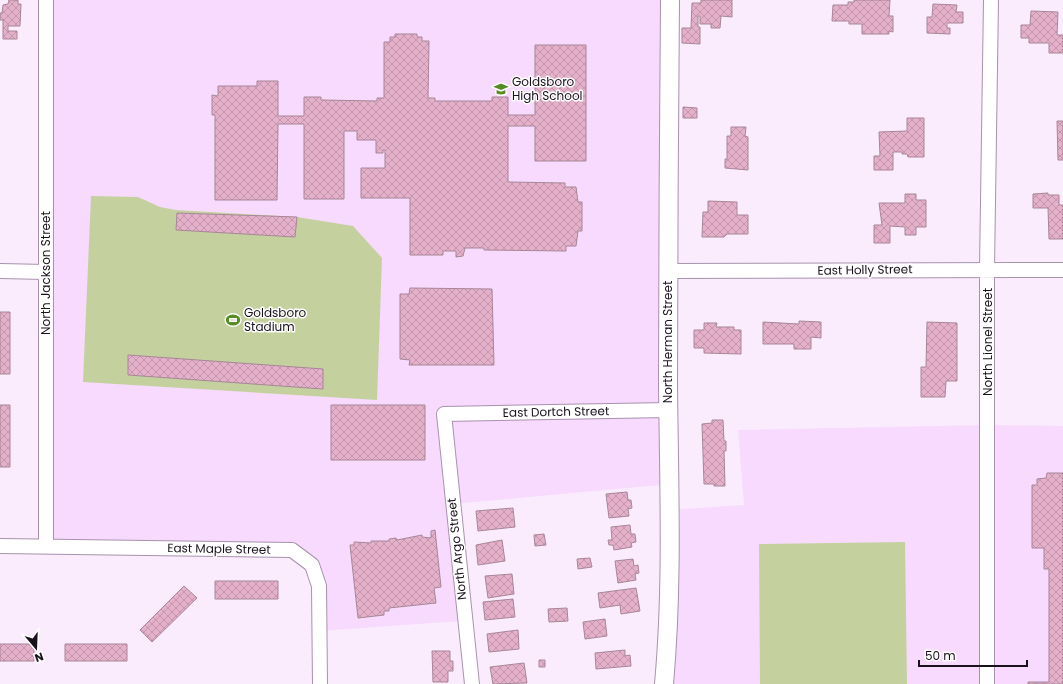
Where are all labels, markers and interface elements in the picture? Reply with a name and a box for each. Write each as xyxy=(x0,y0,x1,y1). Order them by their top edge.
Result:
place label: Goldsboro High School xyxy=(512,73,583,104)
school or university icon: Goldsboro High School xyxy=(493,81,509,97)
street label: North Jackson Street xyxy=(37,211,54,335)
street label: East Holly Street xyxy=(817,260,913,279)
street label: North Herman Street xyxy=(659,281,676,403)
street label: North Lionel Street xyxy=(979,288,996,396)
place label: Goldsboro Stadium xyxy=(244,304,307,335)
sports icon: Goldsboro Stadium xyxy=(225,312,241,328)
street label: East Dortch Street xyxy=(503,402,609,421)
street label: North Argo Street xyxy=(443,497,470,601)
street label: East Maple Street xyxy=(167,539,271,558)
north arrow xyxy=(16,628,56,668)
scale bar xyxy=(919,642,1027,668)
text: 50 m xyxy=(925,647,956,664)
text: N xyxy=(33,649,46,666)

